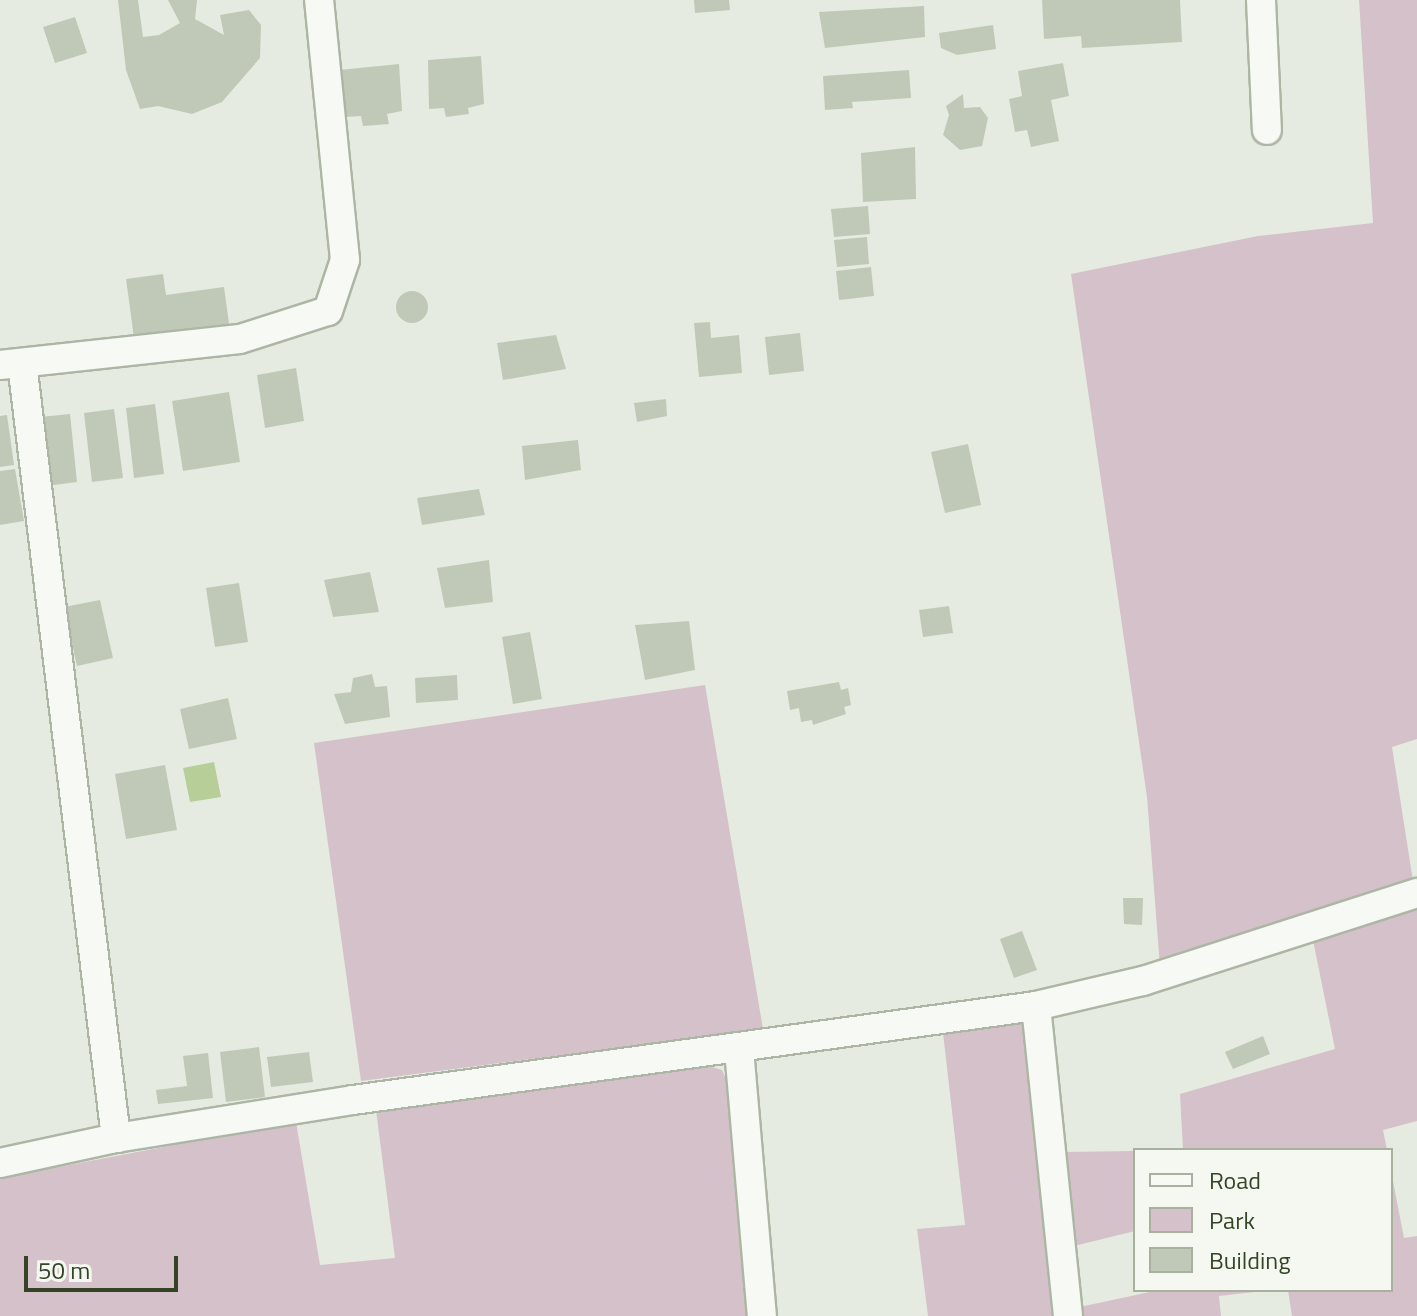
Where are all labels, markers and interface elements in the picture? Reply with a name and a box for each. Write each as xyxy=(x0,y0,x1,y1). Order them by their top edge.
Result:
legend xyxy=(1133,1148,1393,1292)
text: Road xyxy=(1209,1162,1261,1198)
text: Park xyxy=(1209,1202,1255,1238)
scale bar xyxy=(28,1240,182,1290)
text: Building xyxy=(1209,1242,1291,1278)
text: 50 m xyxy=(38,1252,90,1288)

